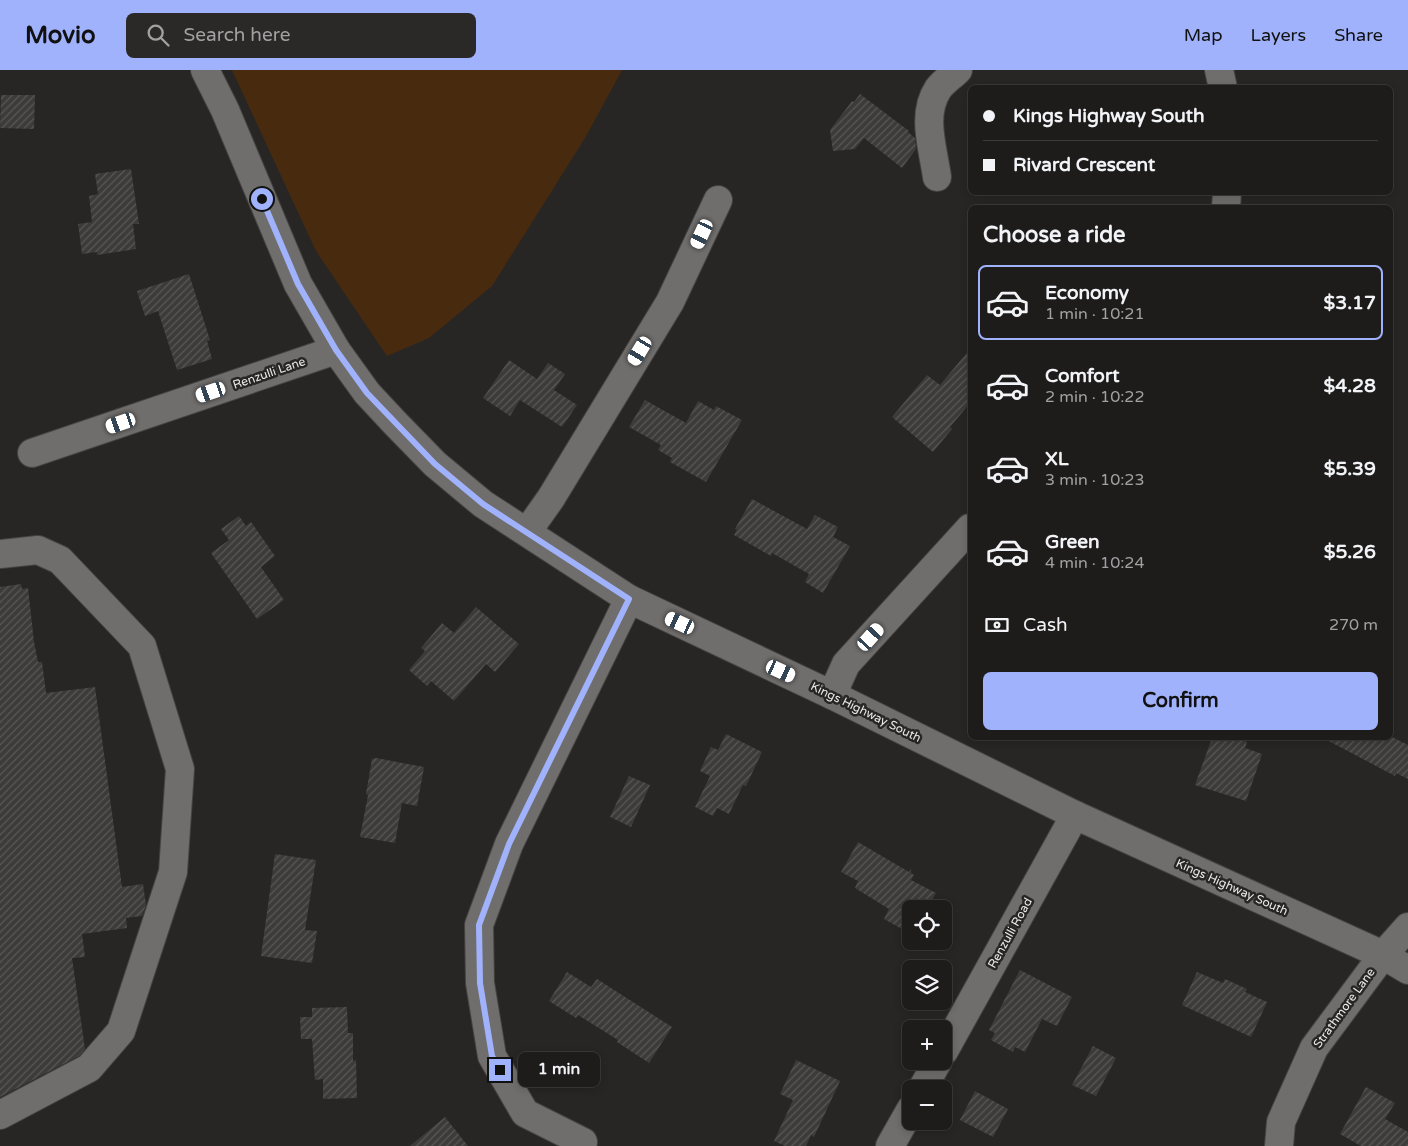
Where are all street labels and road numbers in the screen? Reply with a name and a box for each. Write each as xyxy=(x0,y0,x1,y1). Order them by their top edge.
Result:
street label: Renzulli Lane xyxy=(231,354,307,392)
street label: Kings Highway South xyxy=(809,679,923,745)
street label: Kings Highway South xyxy=(1174,856,1290,918)
street label: Renzulli Road xyxy=(985,895,1035,971)
street label: Strathmore Lane xyxy=(1310,965,1378,1051)

